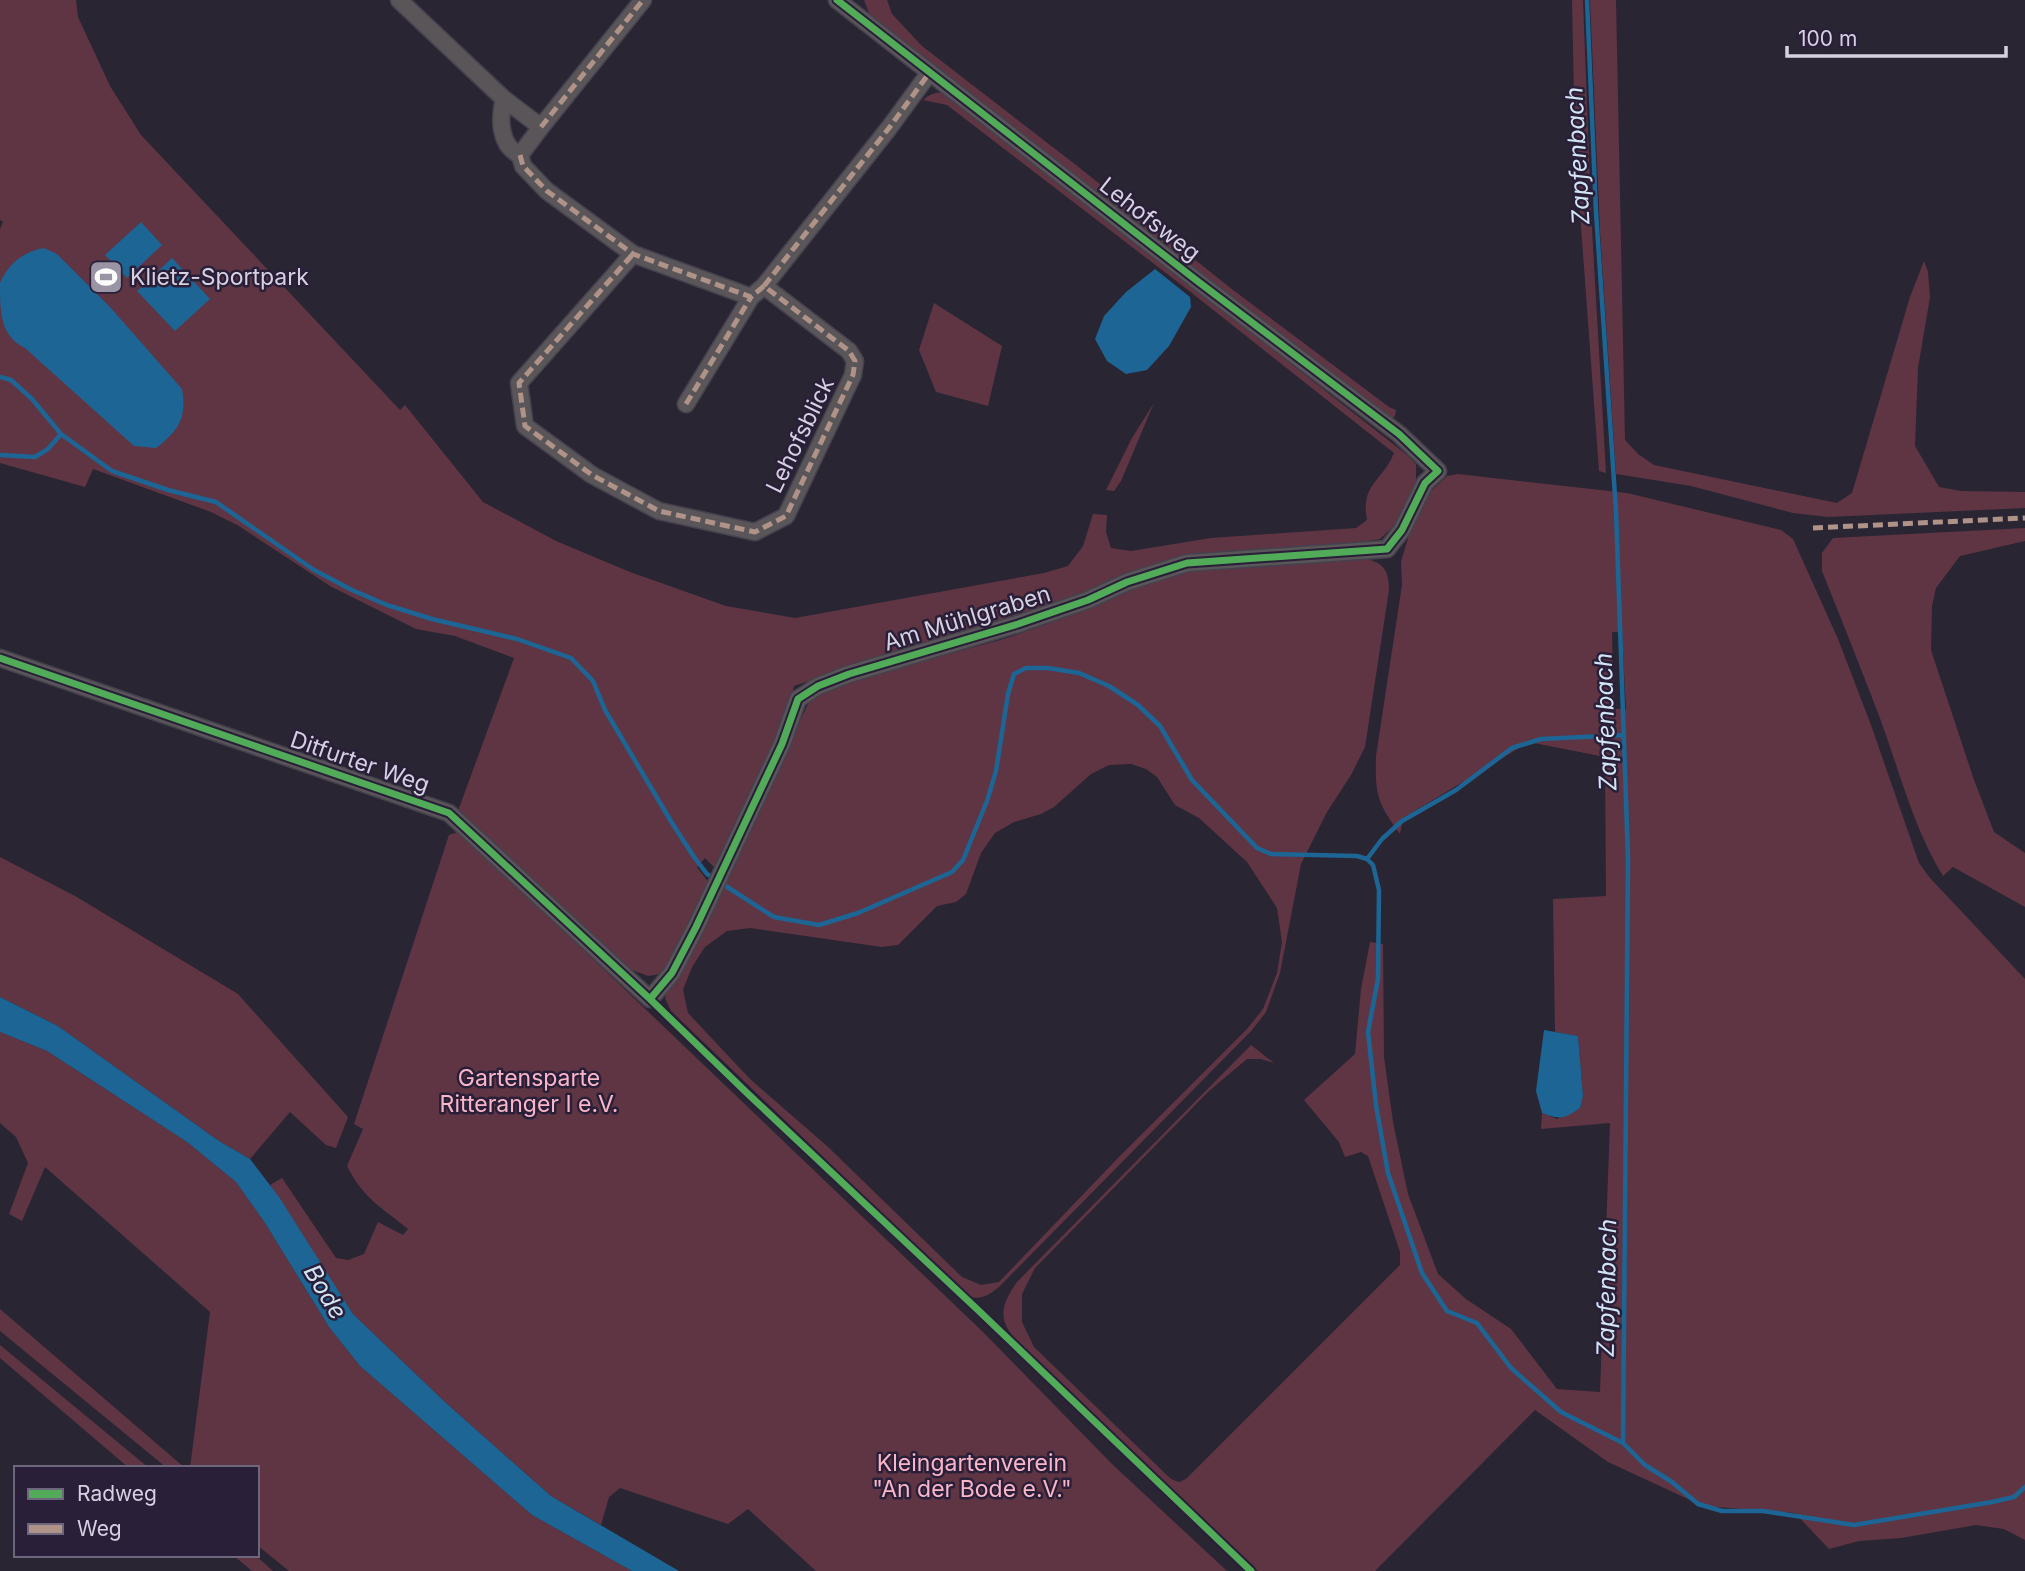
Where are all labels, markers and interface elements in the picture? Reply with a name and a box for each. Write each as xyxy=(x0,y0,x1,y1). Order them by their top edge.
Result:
scale bar xyxy=(1787,14,2006,58)
text: 100 m xyxy=(1798,26,1857,51)
water label: Zapfenbach xyxy=(1559,86,1596,226)
street label: Lehofsweg xyxy=(1094,171,1206,267)
sports icon: Klietz-Sportpark xyxy=(87,258,125,296)
place label: Klietz-Sportpark xyxy=(130,263,309,291)
street label: Lehofsblick xyxy=(760,372,840,497)
street label: Am Mühlgraben xyxy=(880,579,1054,657)
water label: Zapfenbach xyxy=(1589,652,1622,792)
street label: Ditfurter Weg xyxy=(287,725,433,799)
park label: Gartensparte Ritteranger I e.V. xyxy=(440,1064,618,1118)
water label: Zapfenbach xyxy=(1591,1219,1622,1357)
water label: Bode xyxy=(298,1259,353,1324)
park label: Kleingartenverein "An der Bode e.V." xyxy=(872,1449,1072,1503)
legend xyxy=(14,1466,259,1557)
text: Radweg xyxy=(77,1481,157,1506)
text: Weg xyxy=(77,1516,122,1541)

